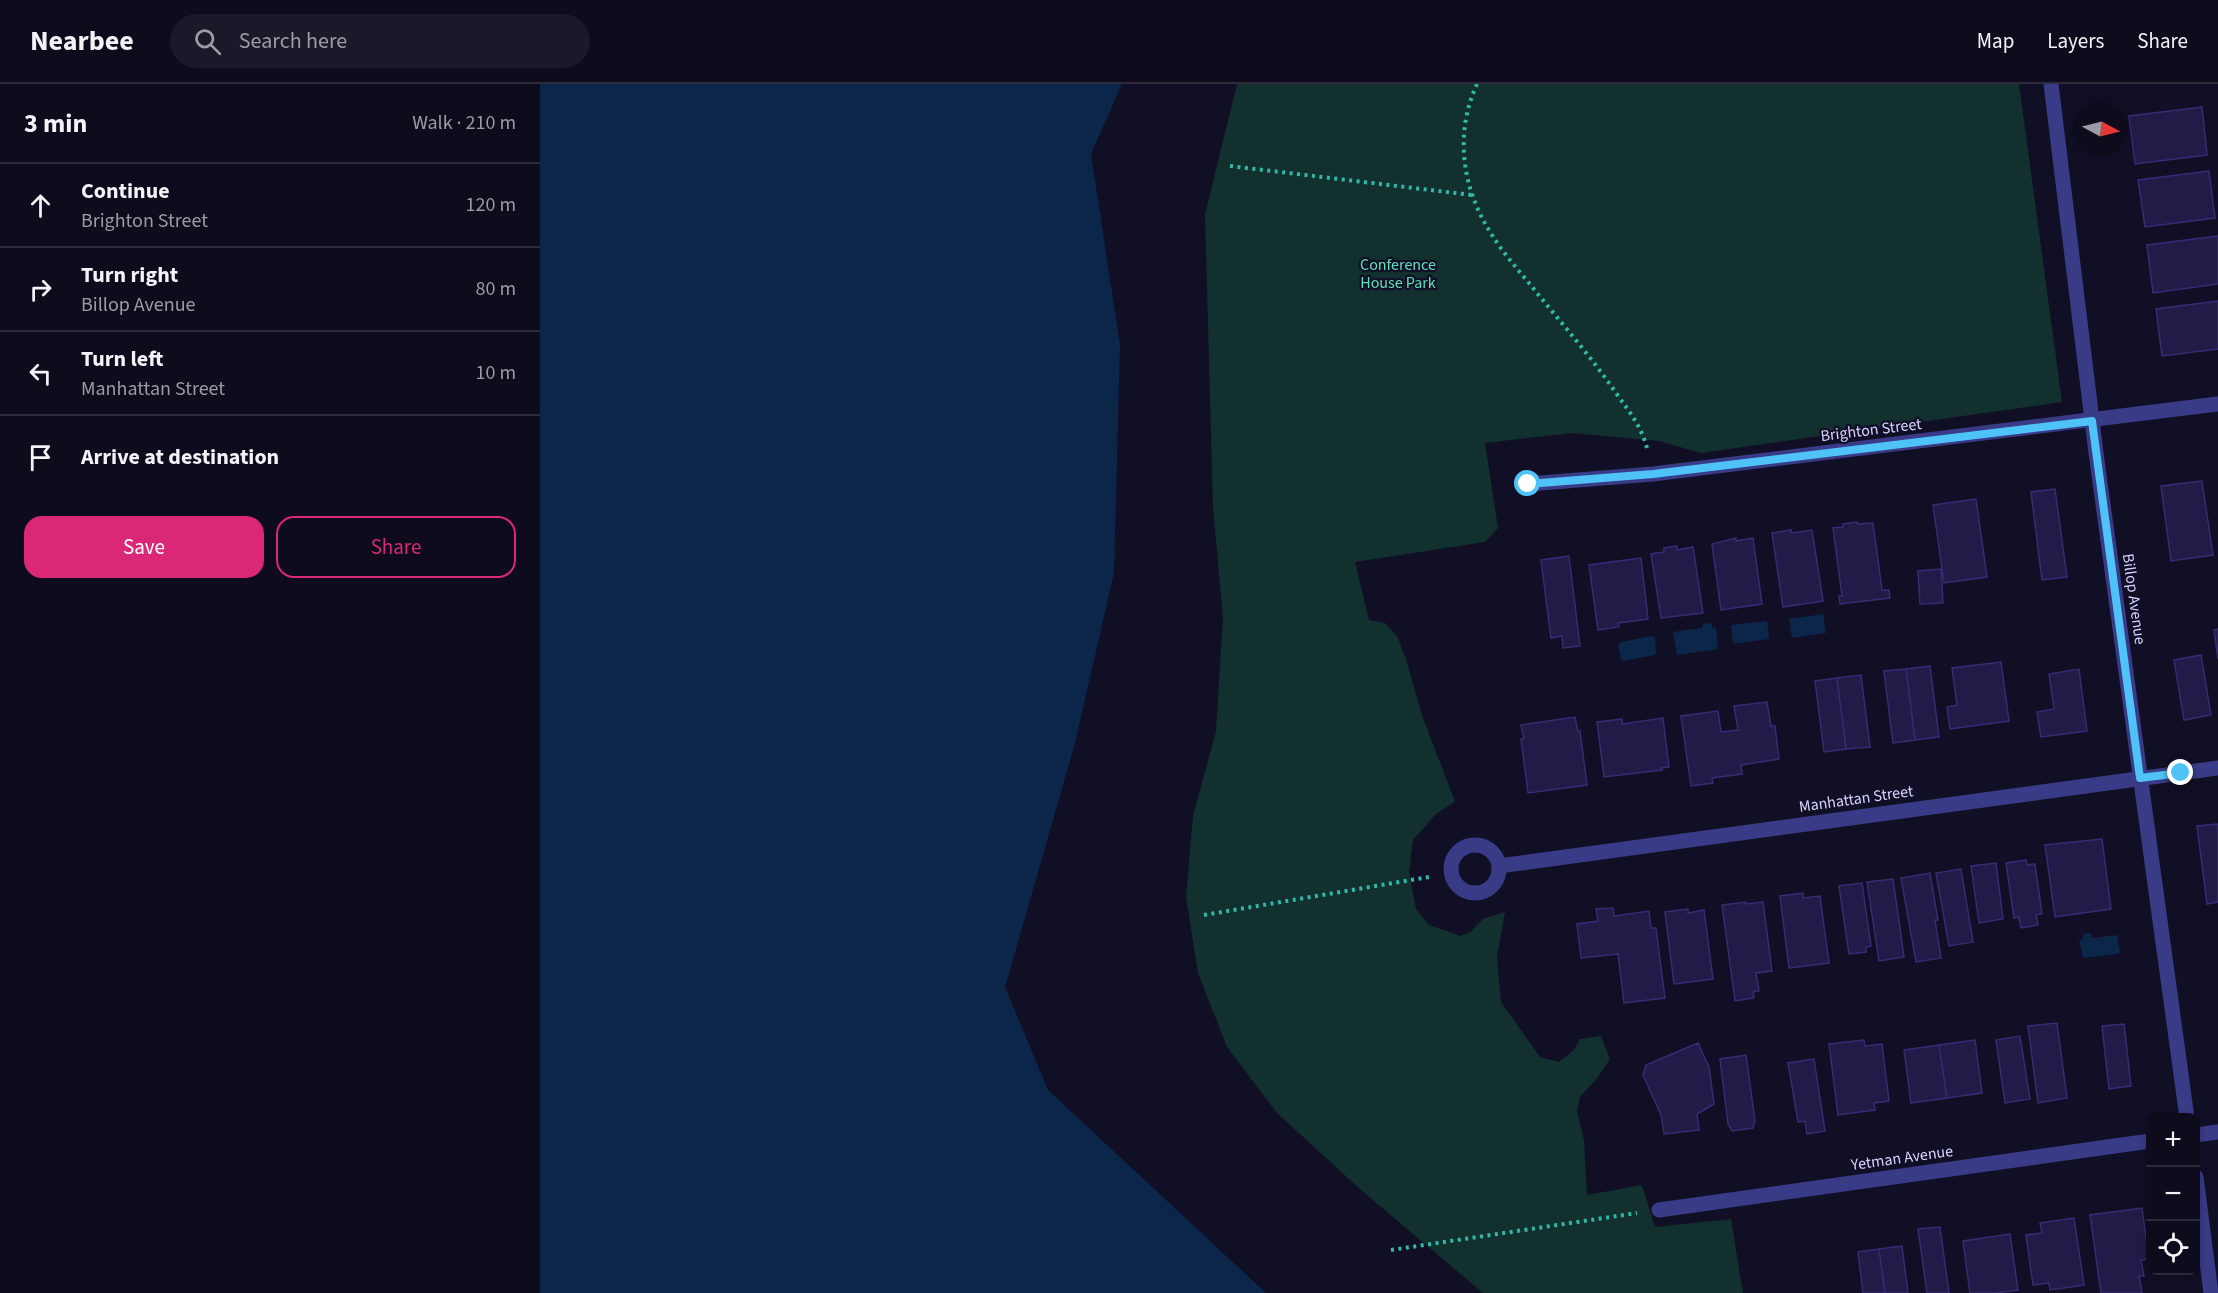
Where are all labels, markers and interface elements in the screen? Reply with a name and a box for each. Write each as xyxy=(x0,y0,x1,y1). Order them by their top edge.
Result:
search box xyxy=(170,14,590,68)
text: Nearbee xyxy=(30,21,134,61)
icon: search xyxy=(191,25,224,58)
text: Search here xyxy=(239,25,347,57)
text: Map xyxy=(1977,26,2014,56)
text: Layers xyxy=(2047,26,2104,56)
text: Share xyxy=(2137,26,2188,56)
north arrow xyxy=(2074,102,2128,156)
text: 3 min xyxy=(24,105,87,142)
text: Walk · 210 m xyxy=(412,109,516,137)
text: Continue xyxy=(81,175,170,207)
icon: ahead xyxy=(24,189,57,222)
text: 120 m xyxy=(466,191,516,219)
text: Brighton Street xyxy=(81,207,208,235)
park label: Conference House Park xyxy=(1360,254,1436,294)
text: Turn right xyxy=(81,259,178,291)
icon: right xyxy=(24,273,57,306)
text: 80 m xyxy=(476,275,516,303)
text: Billop Avenue xyxy=(81,291,195,319)
text: Turn left xyxy=(81,343,163,375)
icon: left xyxy=(24,357,57,390)
text: 10 m xyxy=(476,359,516,387)
text: Manhattan Street xyxy=(81,375,225,403)
street label: Brighton Street xyxy=(1819,413,1923,447)
icon: arrive xyxy=(24,441,57,474)
text: Arrive at destination xyxy=(81,441,279,473)
route start xyxy=(1514,470,1540,496)
button: Save xyxy=(24,516,264,578)
button: Share xyxy=(276,516,516,578)
street label: Billop Avenue xyxy=(2117,552,2151,646)
route end xyxy=(2167,759,2193,785)
street label: Manhattan Street xyxy=(1797,780,1915,818)
map controls xyxy=(2146,1113,2200,1275)
button: + xyxy=(2146,1113,2200,1167)
street label: Yetman Avenue xyxy=(1849,1140,1954,1176)
button: − xyxy=(2146,1167,2200,1221)
button: locate xyxy=(2146,1221,2200,1275)

